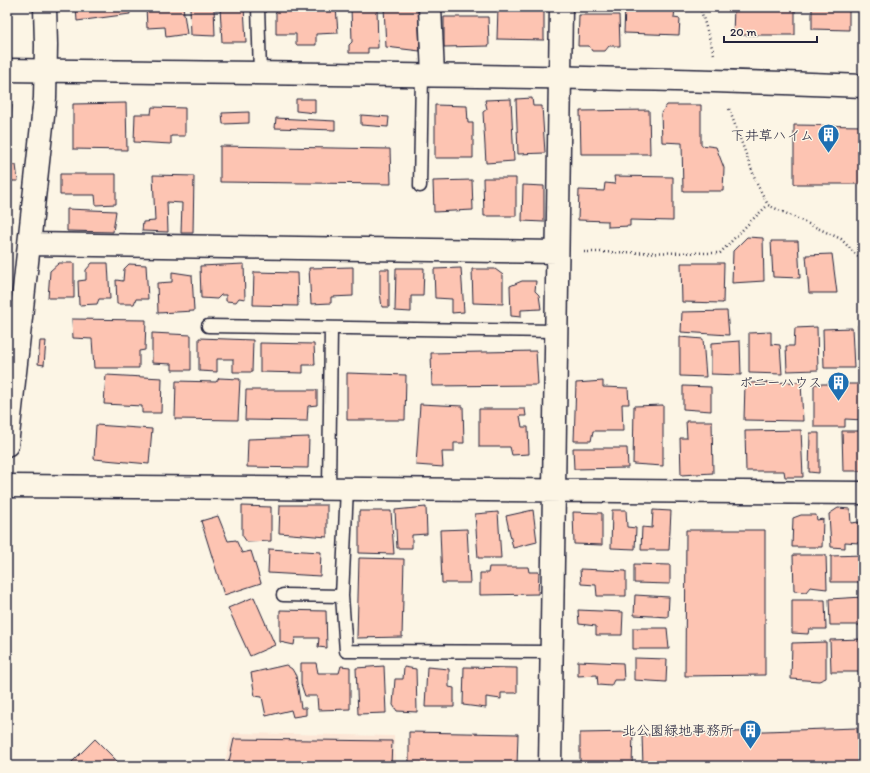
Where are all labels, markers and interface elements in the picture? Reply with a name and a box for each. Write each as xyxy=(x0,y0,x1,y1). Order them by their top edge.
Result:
scale bar xyxy=(724,18,817,44)
text: 20 m xyxy=(730,25,757,39)
building icon: 下井草ハイム xyxy=(816,122,842,155)
place label: 下井草ハイム xyxy=(731,127,814,144)
building icon: ポニーハウス xyxy=(825,369,851,402)
place label: ポニーハウス xyxy=(739,374,822,391)
building icon: 北公園緑地事務所 xyxy=(737,717,763,750)
place label: 北公園緑地事務所 xyxy=(622,722,734,739)

